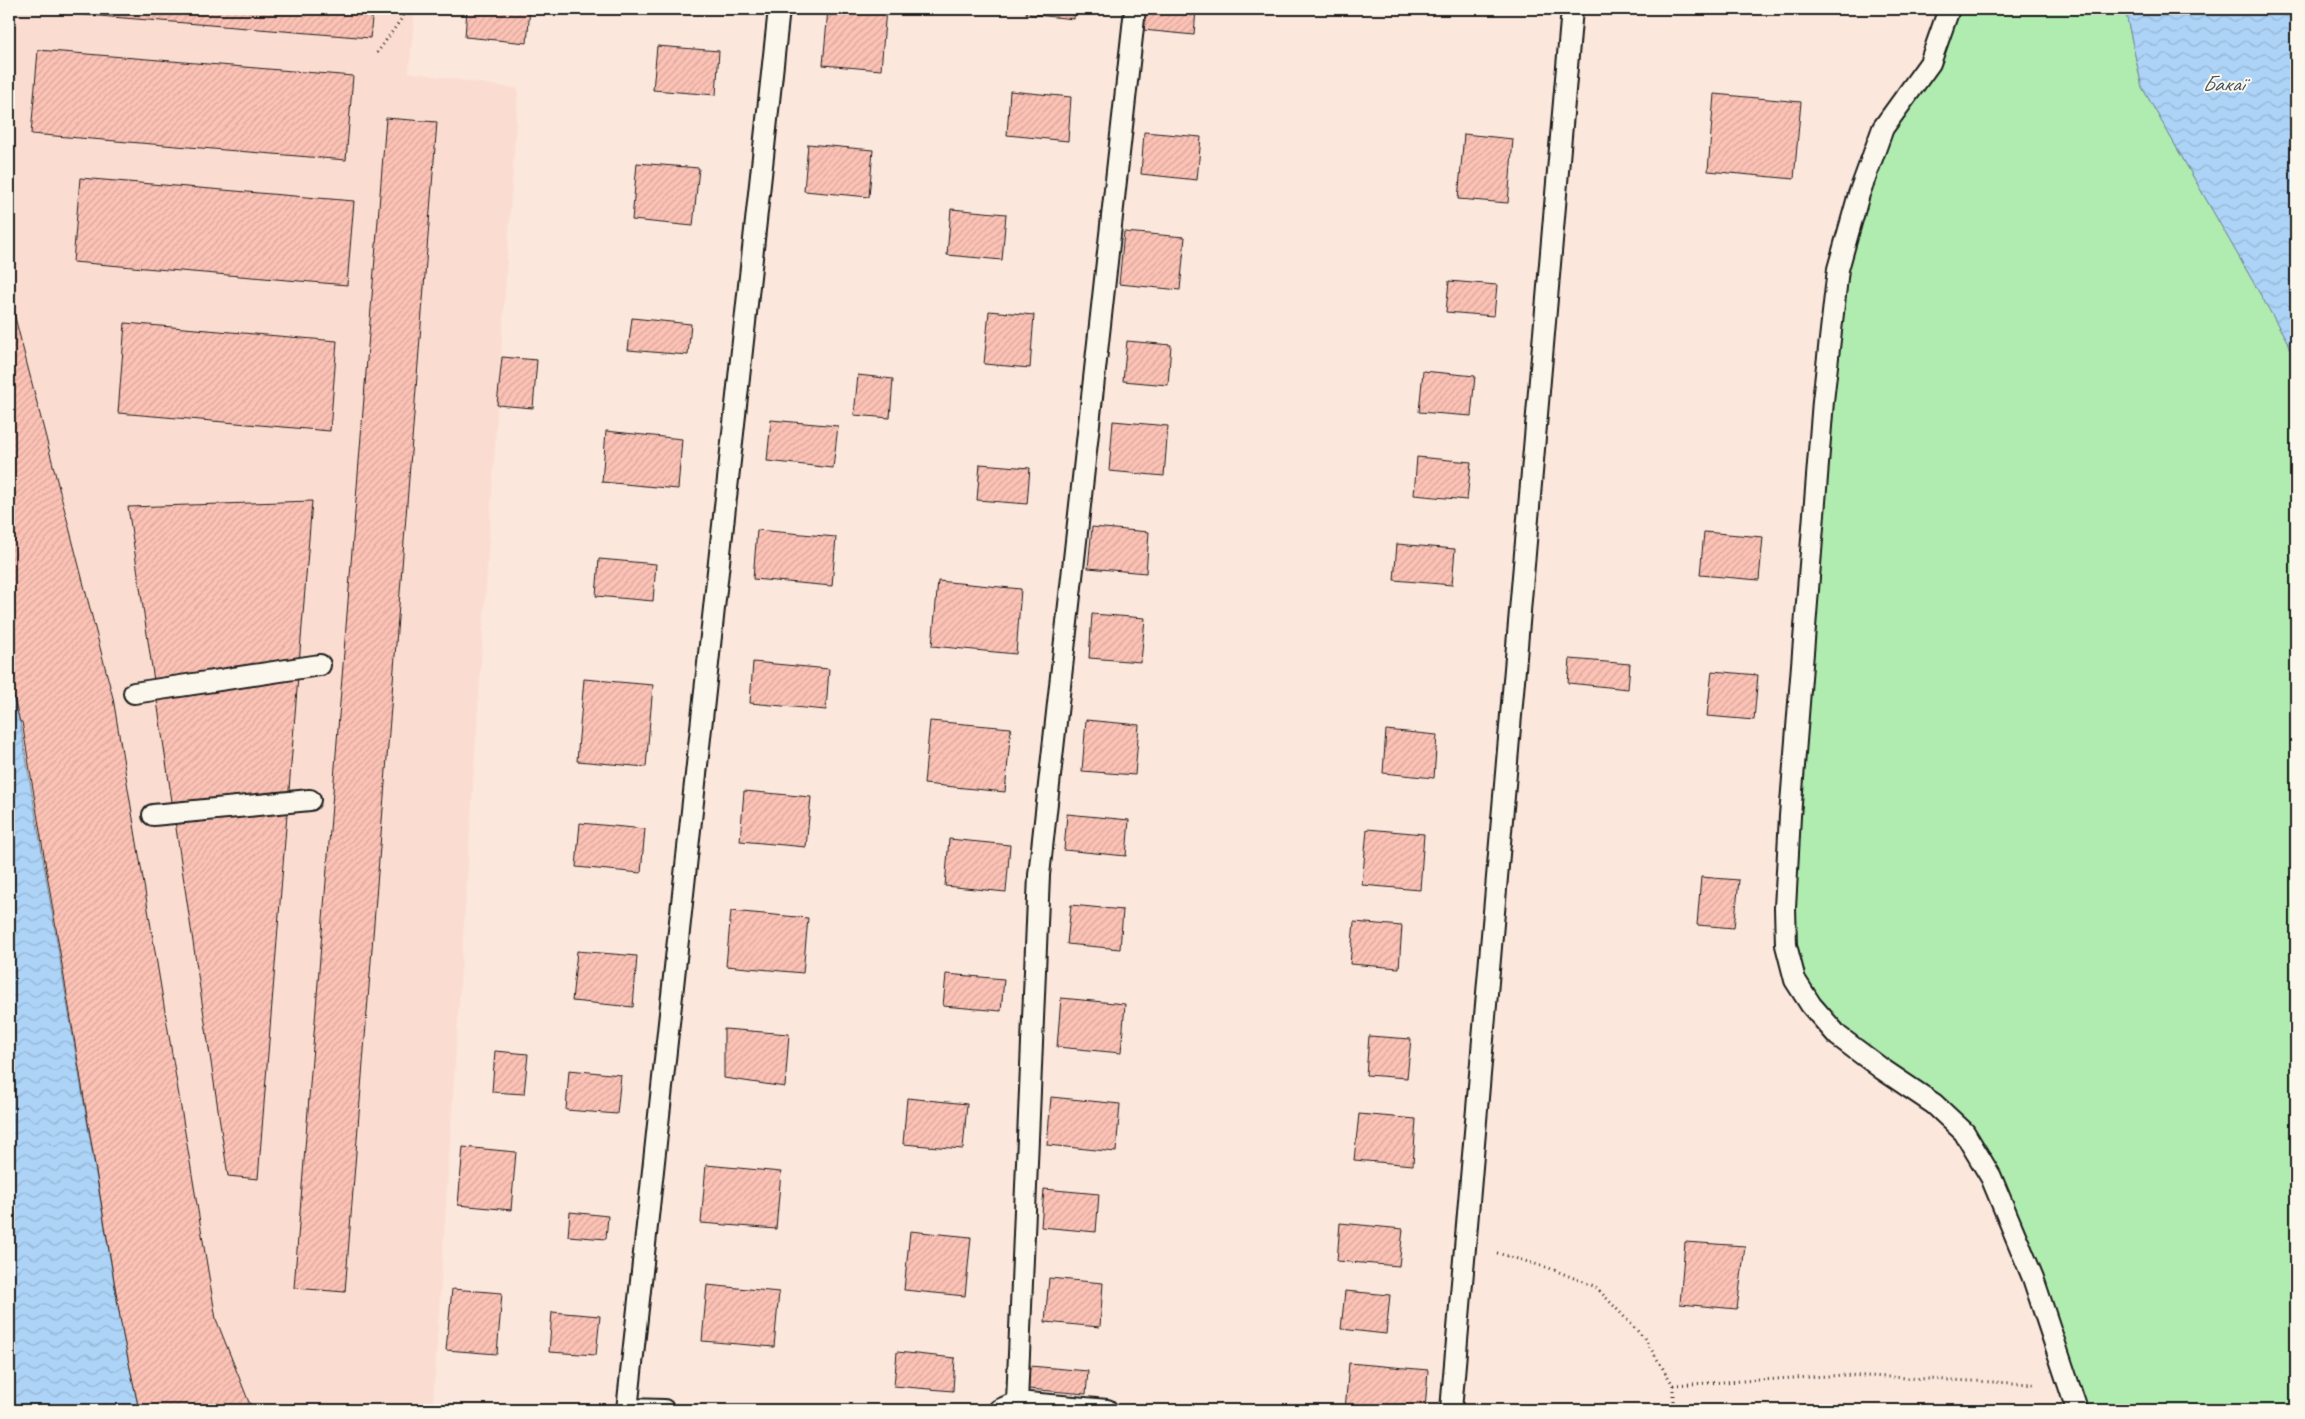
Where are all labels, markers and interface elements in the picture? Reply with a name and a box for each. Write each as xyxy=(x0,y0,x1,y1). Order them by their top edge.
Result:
water label: Бакаї xyxy=(2202,70,2251,98)

